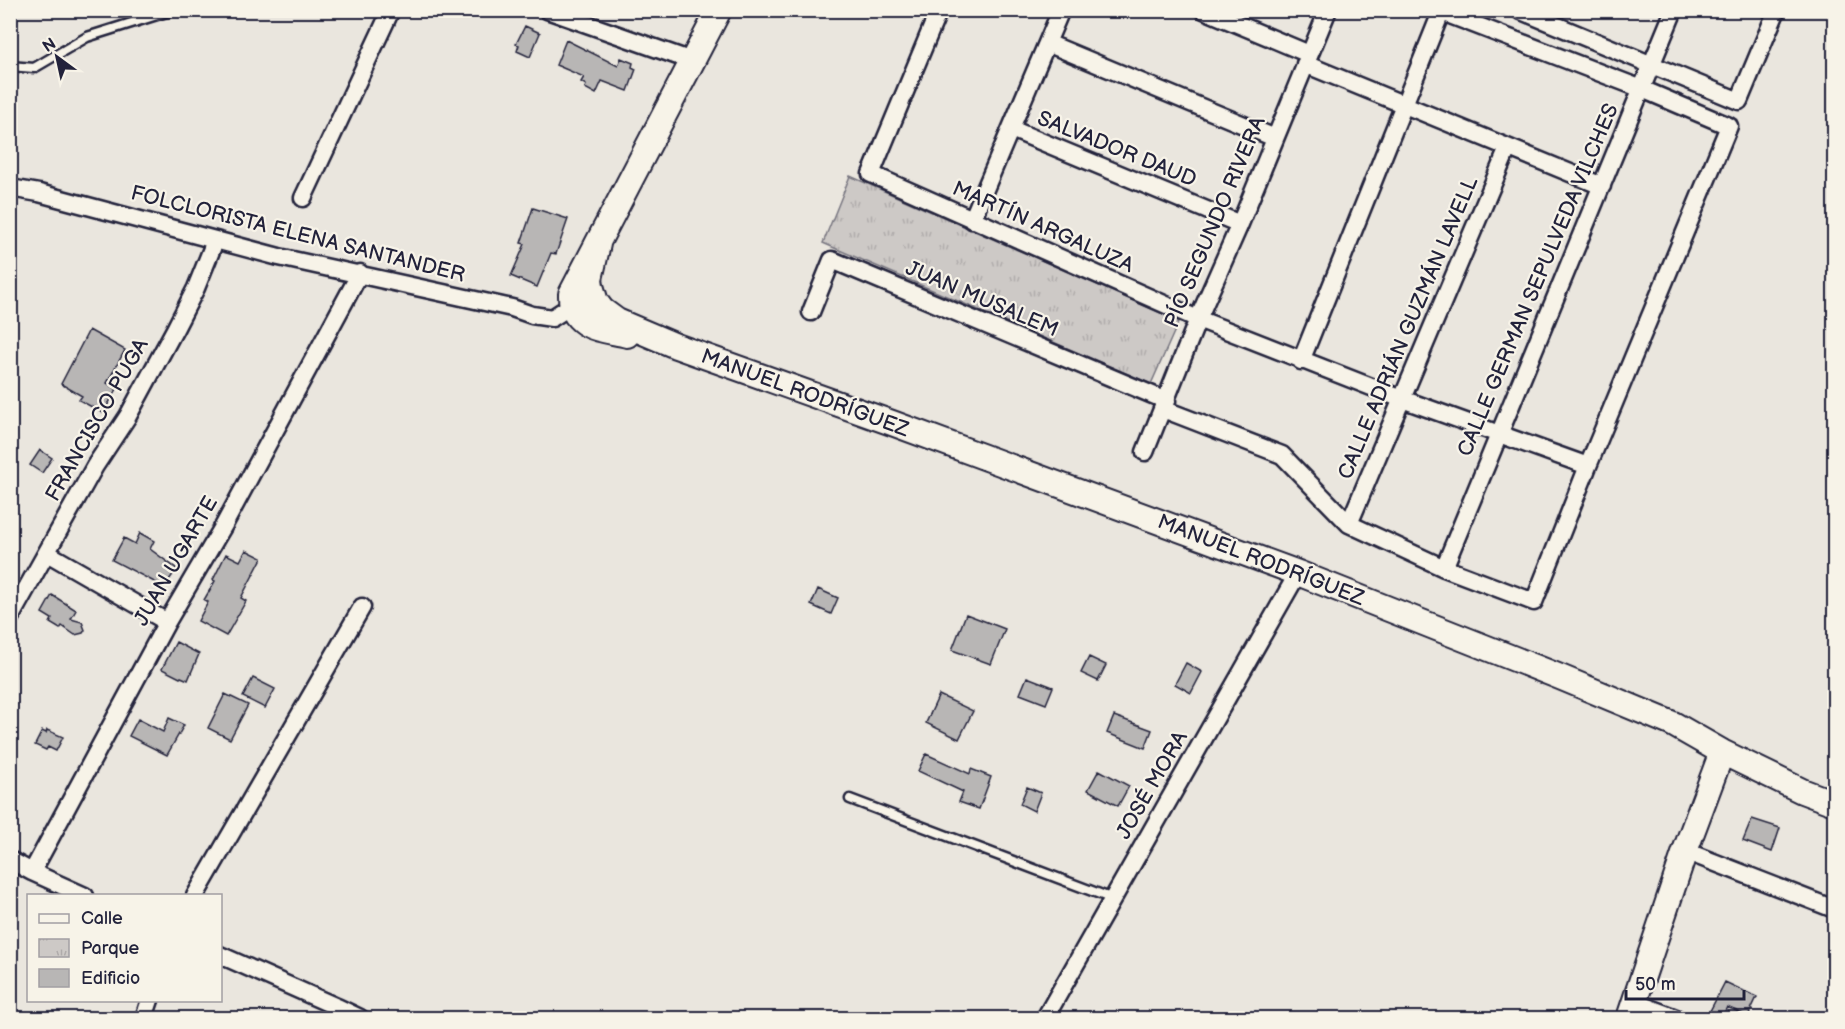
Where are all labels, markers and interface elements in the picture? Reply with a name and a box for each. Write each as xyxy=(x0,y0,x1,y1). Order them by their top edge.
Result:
north arrow xyxy=(27,27,87,87)
text: N xyxy=(39,34,60,57)
street label: CALLE GERMAN SEPULVEDA VILCHES xyxy=(1452,100,1624,460)
street label: SALVADOR DAUD xyxy=(1034,106,1200,192)
street label: PÍO SEGUNDO RIVERA xyxy=(1159,113,1271,331)
street label: CALLE ADRIÁN GUZMÁN LAVELL xyxy=(1333,173,1483,483)
street label: MARTÍN ARGALUZA xyxy=(949,176,1138,278)
street label: FOLCLORISTA ELENA SANTANDER xyxy=(128,180,468,288)
street label: JUAN MUSALEM xyxy=(902,256,1062,342)
street label: FRANCISCO PUGA xyxy=(40,334,154,506)
street label: MANUEL RODRÍGUEZ xyxy=(698,344,912,442)
street label: JUAN UGARTE xyxy=(129,492,223,630)
street label: MANUEL RODRÍGUEZ xyxy=(1154,509,1368,611)
street label: JOSÉ MORA xyxy=(1111,726,1193,843)
legend xyxy=(27,894,222,1002)
text: Calle xyxy=(81,908,123,929)
text: Parque xyxy=(81,938,139,959)
scale bar xyxy=(1626,963,1744,1001)
text: Edificio xyxy=(81,968,140,989)
text: 50 m xyxy=(1635,974,1676,995)

